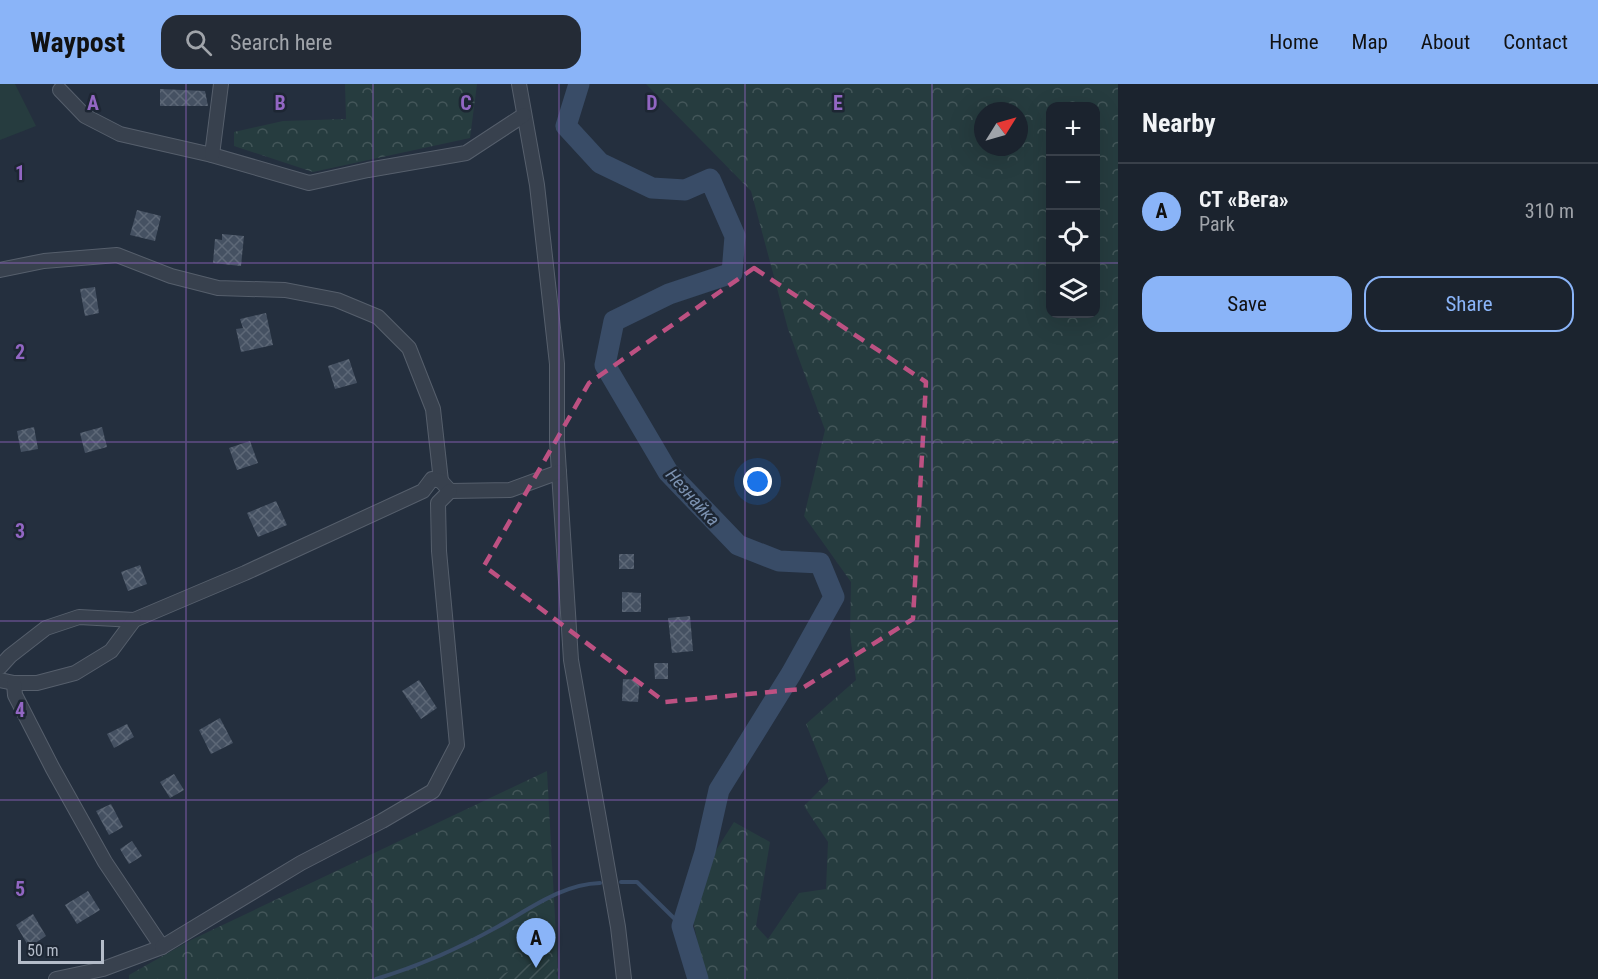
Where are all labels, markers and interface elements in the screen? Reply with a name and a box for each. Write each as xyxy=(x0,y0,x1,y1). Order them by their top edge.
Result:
search box xyxy=(161,15,581,69)
text: Waypost xyxy=(30,26,125,59)
icon: search xyxy=(182,26,215,59)
text: Search here xyxy=(230,30,332,55)
text: Home xyxy=(1269,30,1319,54)
text: Map xyxy=(1352,30,1388,54)
text: About xyxy=(1421,30,1470,54)
text: Contact xyxy=(1503,30,1568,54)
text: A xyxy=(87,91,99,115)
text: B xyxy=(274,91,286,115)
text: C xyxy=(460,91,472,115)
text: D xyxy=(646,91,658,115)
text: E xyxy=(833,91,843,115)
north arrow xyxy=(974,102,1028,156)
map controls xyxy=(1046,102,1100,318)
button: + xyxy=(1046,102,1100,156)
text: Nearby xyxy=(1142,108,1216,138)
button: − xyxy=(1046,156,1100,210)
text: 1 xyxy=(15,161,25,185)
text: СТ «Вега» xyxy=(1199,187,1289,212)
text: A xyxy=(1156,199,1167,223)
text: 310 m xyxy=(1525,199,1574,223)
button: locate xyxy=(1046,210,1100,264)
text: Park xyxy=(1199,212,1235,236)
button: layers xyxy=(1046,264,1100,318)
button: Save xyxy=(1142,276,1352,332)
button: Share xyxy=(1364,276,1574,332)
text: 2 xyxy=(15,340,25,364)
water label: Незнайка xyxy=(662,464,724,530)
your location xyxy=(743,467,772,496)
text: 3 xyxy=(15,519,25,543)
text: 4 xyxy=(15,698,25,722)
text: 5 xyxy=(15,877,25,901)
pin: A xyxy=(516,918,556,968)
scale bar xyxy=(18,937,104,964)
text: 50 m xyxy=(27,941,59,960)

